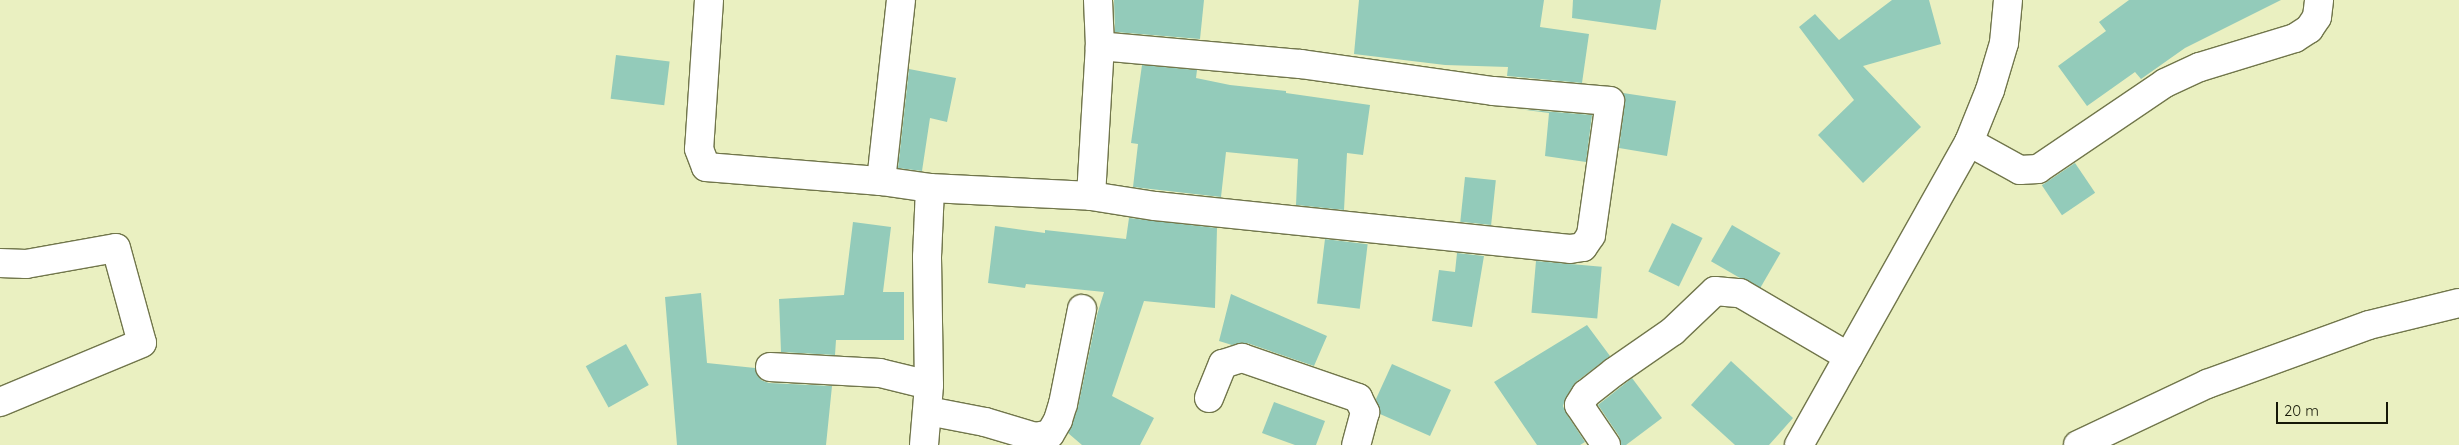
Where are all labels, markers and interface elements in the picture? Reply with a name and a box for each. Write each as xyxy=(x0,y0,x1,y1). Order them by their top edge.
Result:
scale bar xyxy=(2279,392,2392,424)
text: 20 m xyxy=(2284,401,2319,420)

